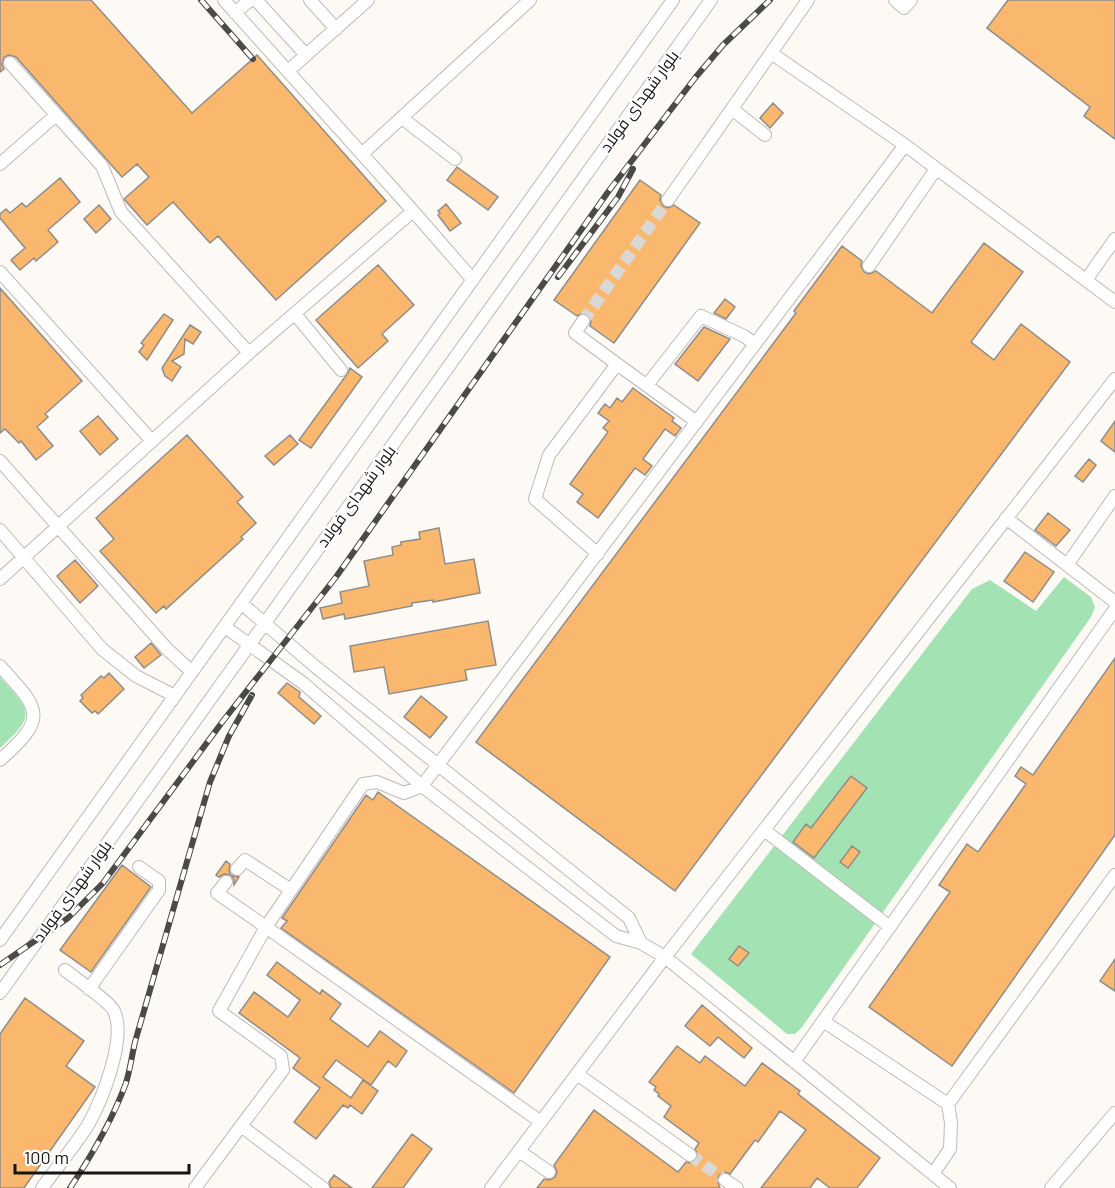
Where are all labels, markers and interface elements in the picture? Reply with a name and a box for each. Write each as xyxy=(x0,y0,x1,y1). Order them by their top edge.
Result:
street label: بلوار شهدای فولاد xyxy=(595,46,684,157)
street label: بلوار شهدای فولاد xyxy=(312,441,401,552)
street label: بلوار شهدای فولاد xyxy=(28,836,117,947)
scale bar xyxy=(15,1137,189,1175)
text: 100 m xyxy=(24,1146,69,1168)

